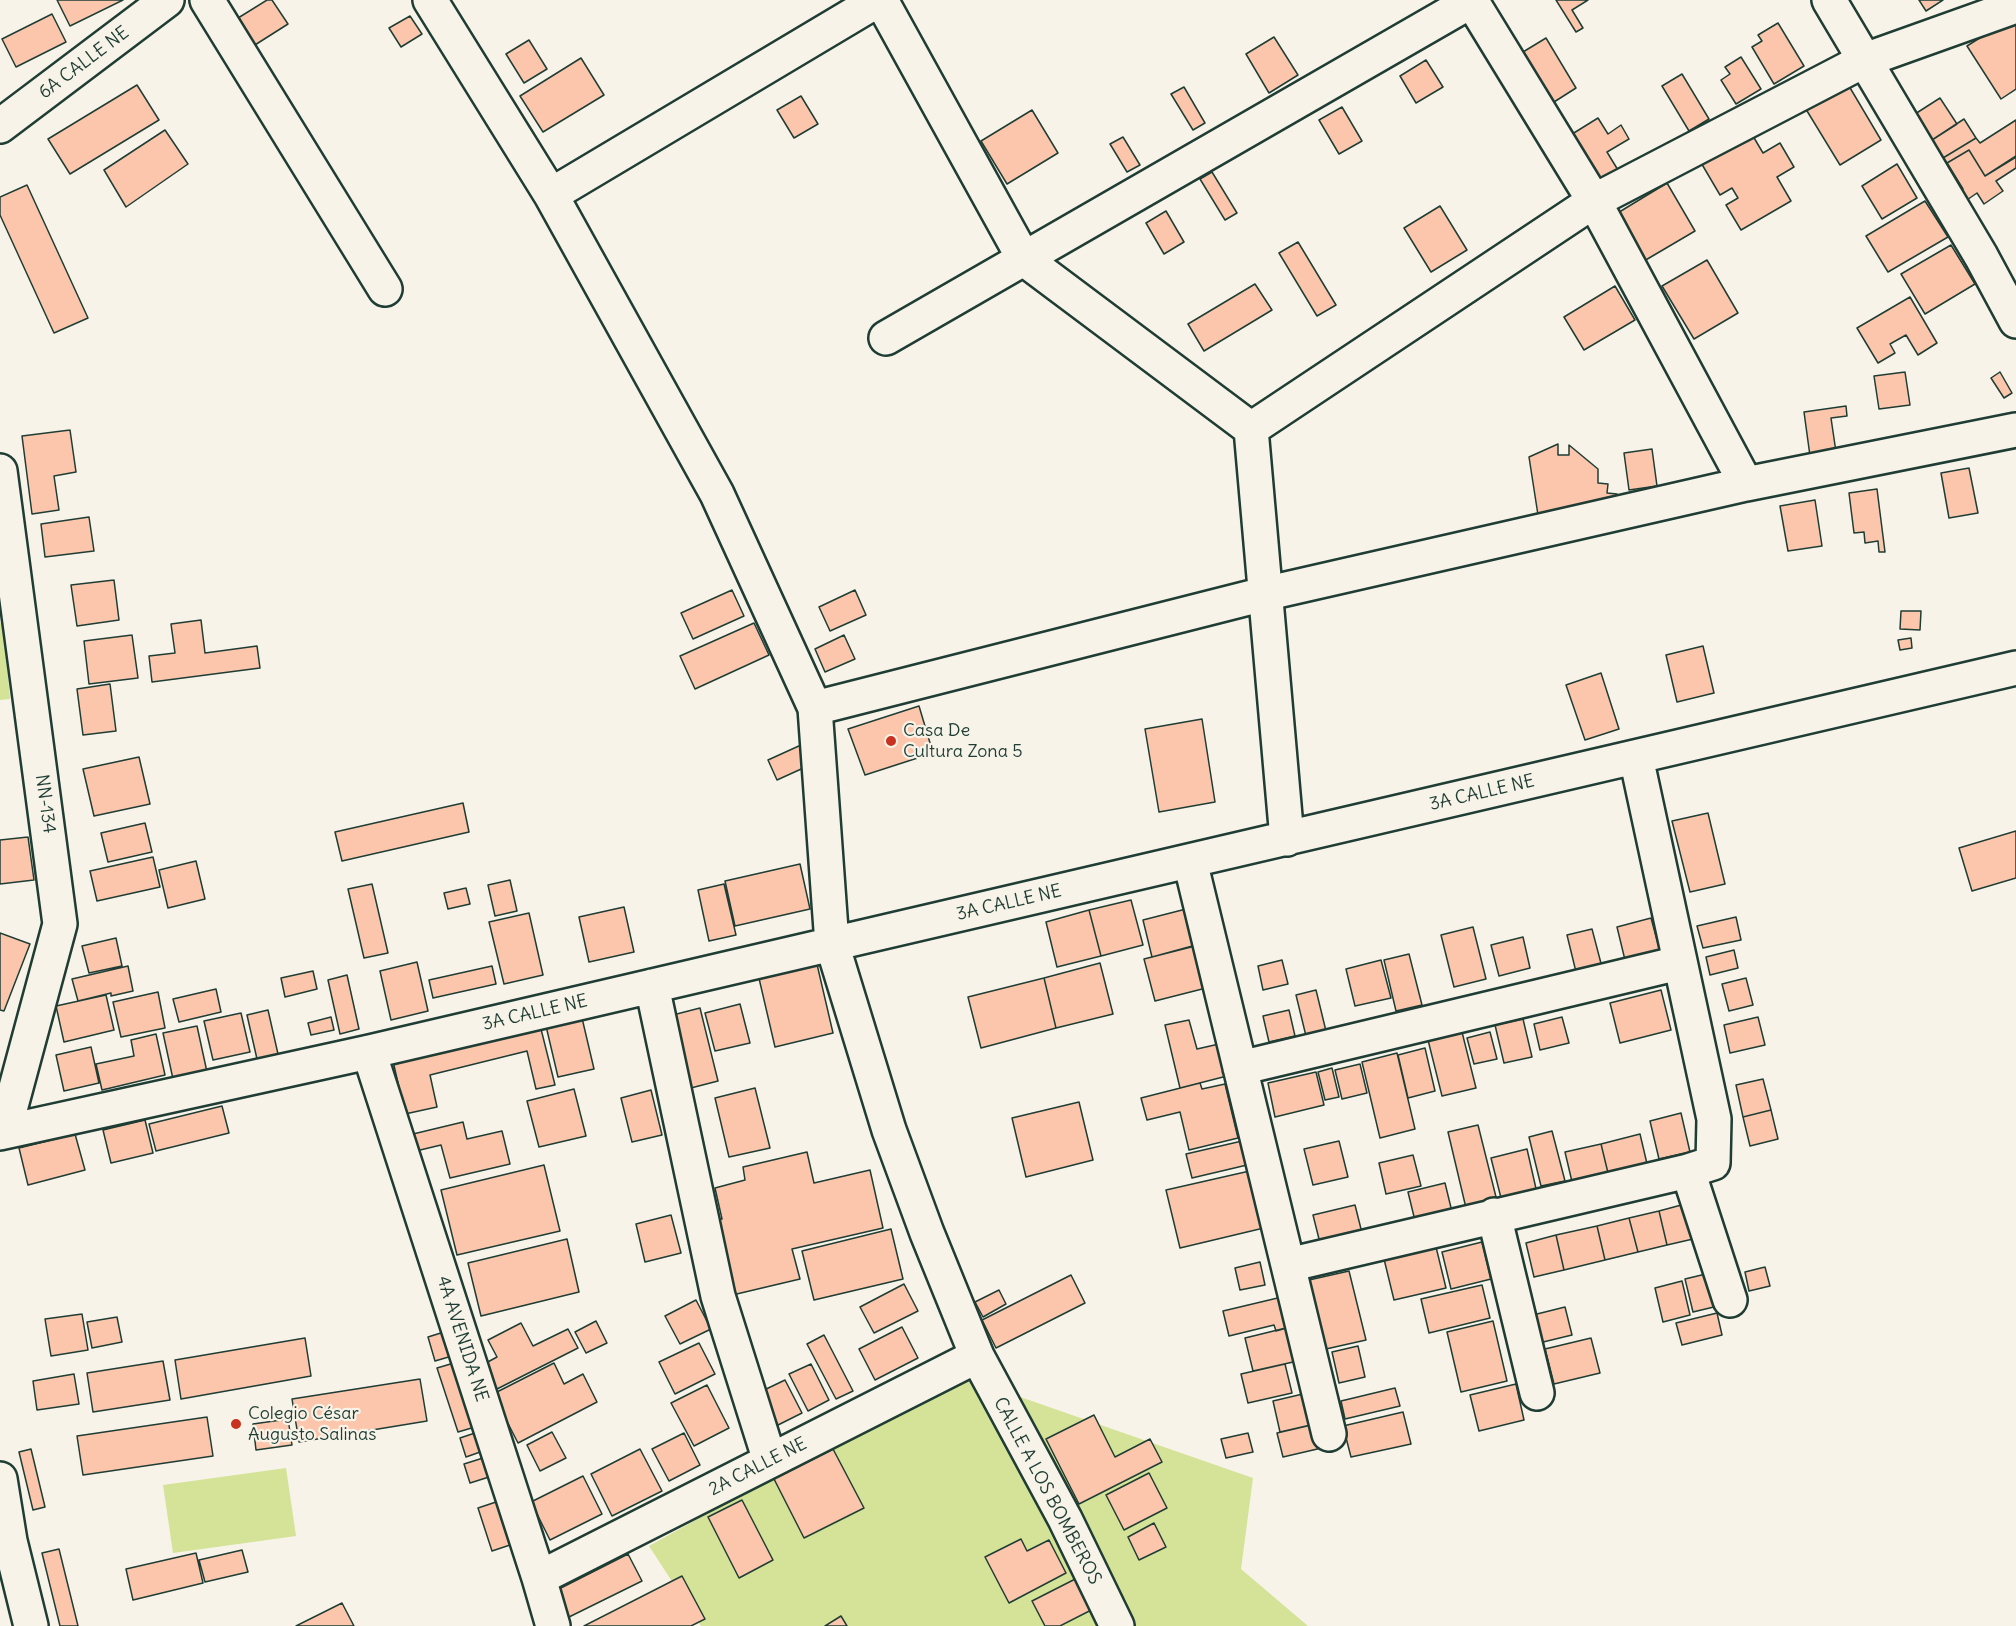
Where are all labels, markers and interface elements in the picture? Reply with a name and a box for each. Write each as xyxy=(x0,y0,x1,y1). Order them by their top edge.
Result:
street label: 6A CALLE NE xyxy=(35,22,133,104)
place label: Casa De Cultura Zona 5 xyxy=(903,720,1023,762)
marker: Casa De Cultura Zona 5 xyxy=(884,734,898,748)
street label: 3A CALLE NE xyxy=(1427,770,1537,816)
street label: NN-134 xyxy=(30,773,60,835)
street label: 3A CALLE NE xyxy=(954,880,1064,926)
street label: 3A CALLE NE xyxy=(480,990,590,1036)
street label: 4A AVENIDA NE xyxy=(431,1273,493,1405)
street label: CALLE A LOS BOMBEROS xyxy=(988,1394,1106,1588)
place label: Colegio César Augusto Salinas xyxy=(248,1403,376,1446)
marker: Colegio César Augusto Salinas xyxy=(229,1417,243,1431)
street label: 2A CALLE NE xyxy=(706,1433,810,1501)

